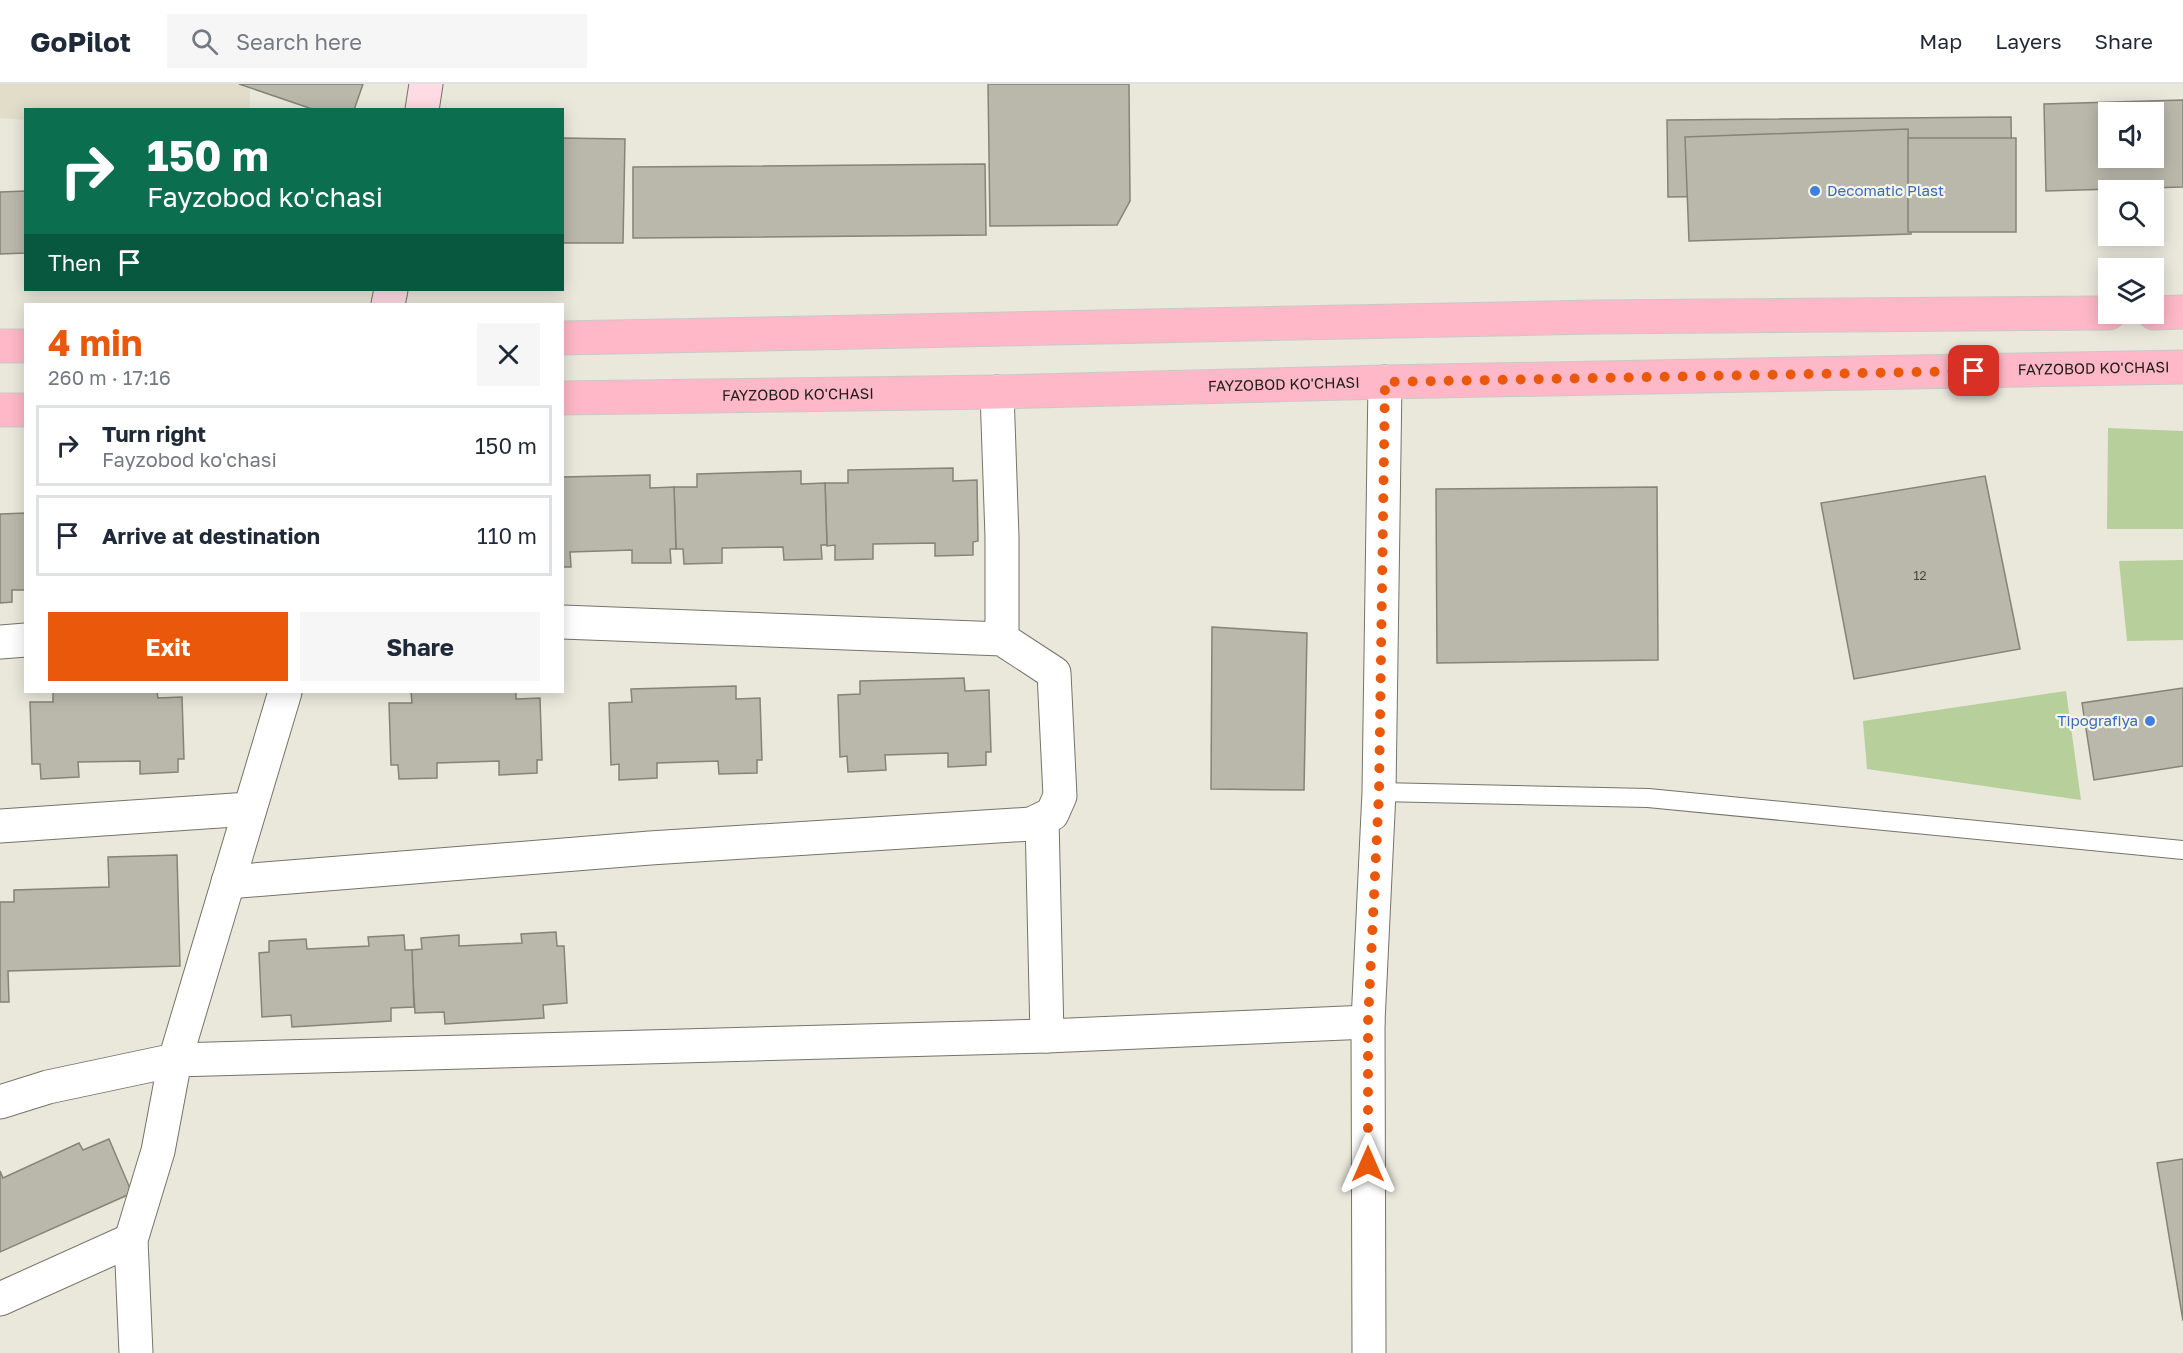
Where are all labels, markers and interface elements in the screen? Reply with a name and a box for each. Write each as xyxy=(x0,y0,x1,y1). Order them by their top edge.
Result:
search box xyxy=(167,14,587,68)
text: GoPilot xyxy=(30,25,131,58)
icon: search xyxy=(188,25,221,58)
text: Search here xyxy=(236,28,362,55)
text: Map xyxy=(1919,28,1962,54)
text: Layers xyxy=(1995,28,2062,54)
text: Share xyxy=(2095,28,2153,54)
map controls xyxy=(2098,102,2164,324)
button: sound xyxy=(2098,102,2164,168)
text: 150 m xyxy=(147,130,269,180)
icon: right xyxy=(48,132,126,210)
button: search xyxy=(2098,180,2164,246)
text: Fayzobod ko'chasi xyxy=(147,181,383,213)
place label: Decomatic Plast xyxy=(1827,181,1944,199)
marker: Decomatic Plast xyxy=(1808,184,1822,198)
icon: arrive xyxy=(113,246,146,279)
text: Then xyxy=(48,249,101,276)
button: layers xyxy=(2098,258,2164,324)
text: 4 min xyxy=(48,321,143,364)
button: close xyxy=(477,323,540,386)
pin xyxy=(1948,345,1999,396)
icon: arrive xyxy=(1957,354,1990,387)
street label: FAYZOBOD KO'CHASI xyxy=(2018,357,2170,378)
text: 260 m · 17:16 xyxy=(48,365,171,389)
street label: FAYZOBOD KO'CHASI xyxy=(1208,373,1360,395)
street label: FAYZOBOD KO'CHASI xyxy=(722,384,874,404)
text: Turn right xyxy=(102,420,206,447)
icon: right xyxy=(51,429,84,462)
text: 150 m xyxy=(475,432,537,459)
text: Fayzobod ko'chasi xyxy=(102,447,277,471)
icon: arrive xyxy=(51,519,84,552)
text: Arrive at destination xyxy=(102,522,320,549)
text: 110 m xyxy=(477,522,537,549)
house number: 12 xyxy=(1914,568,1926,583)
button: Exit xyxy=(48,612,288,681)
button: Share xyxy=(300,612,540,681)
place label: Tipografiya xyxy=(2057,711,2138,729)
marker: Tipografiya xyxy=(2143,714,2157,728)
position arrow xyxy=(1336,1132,1400,1196)

